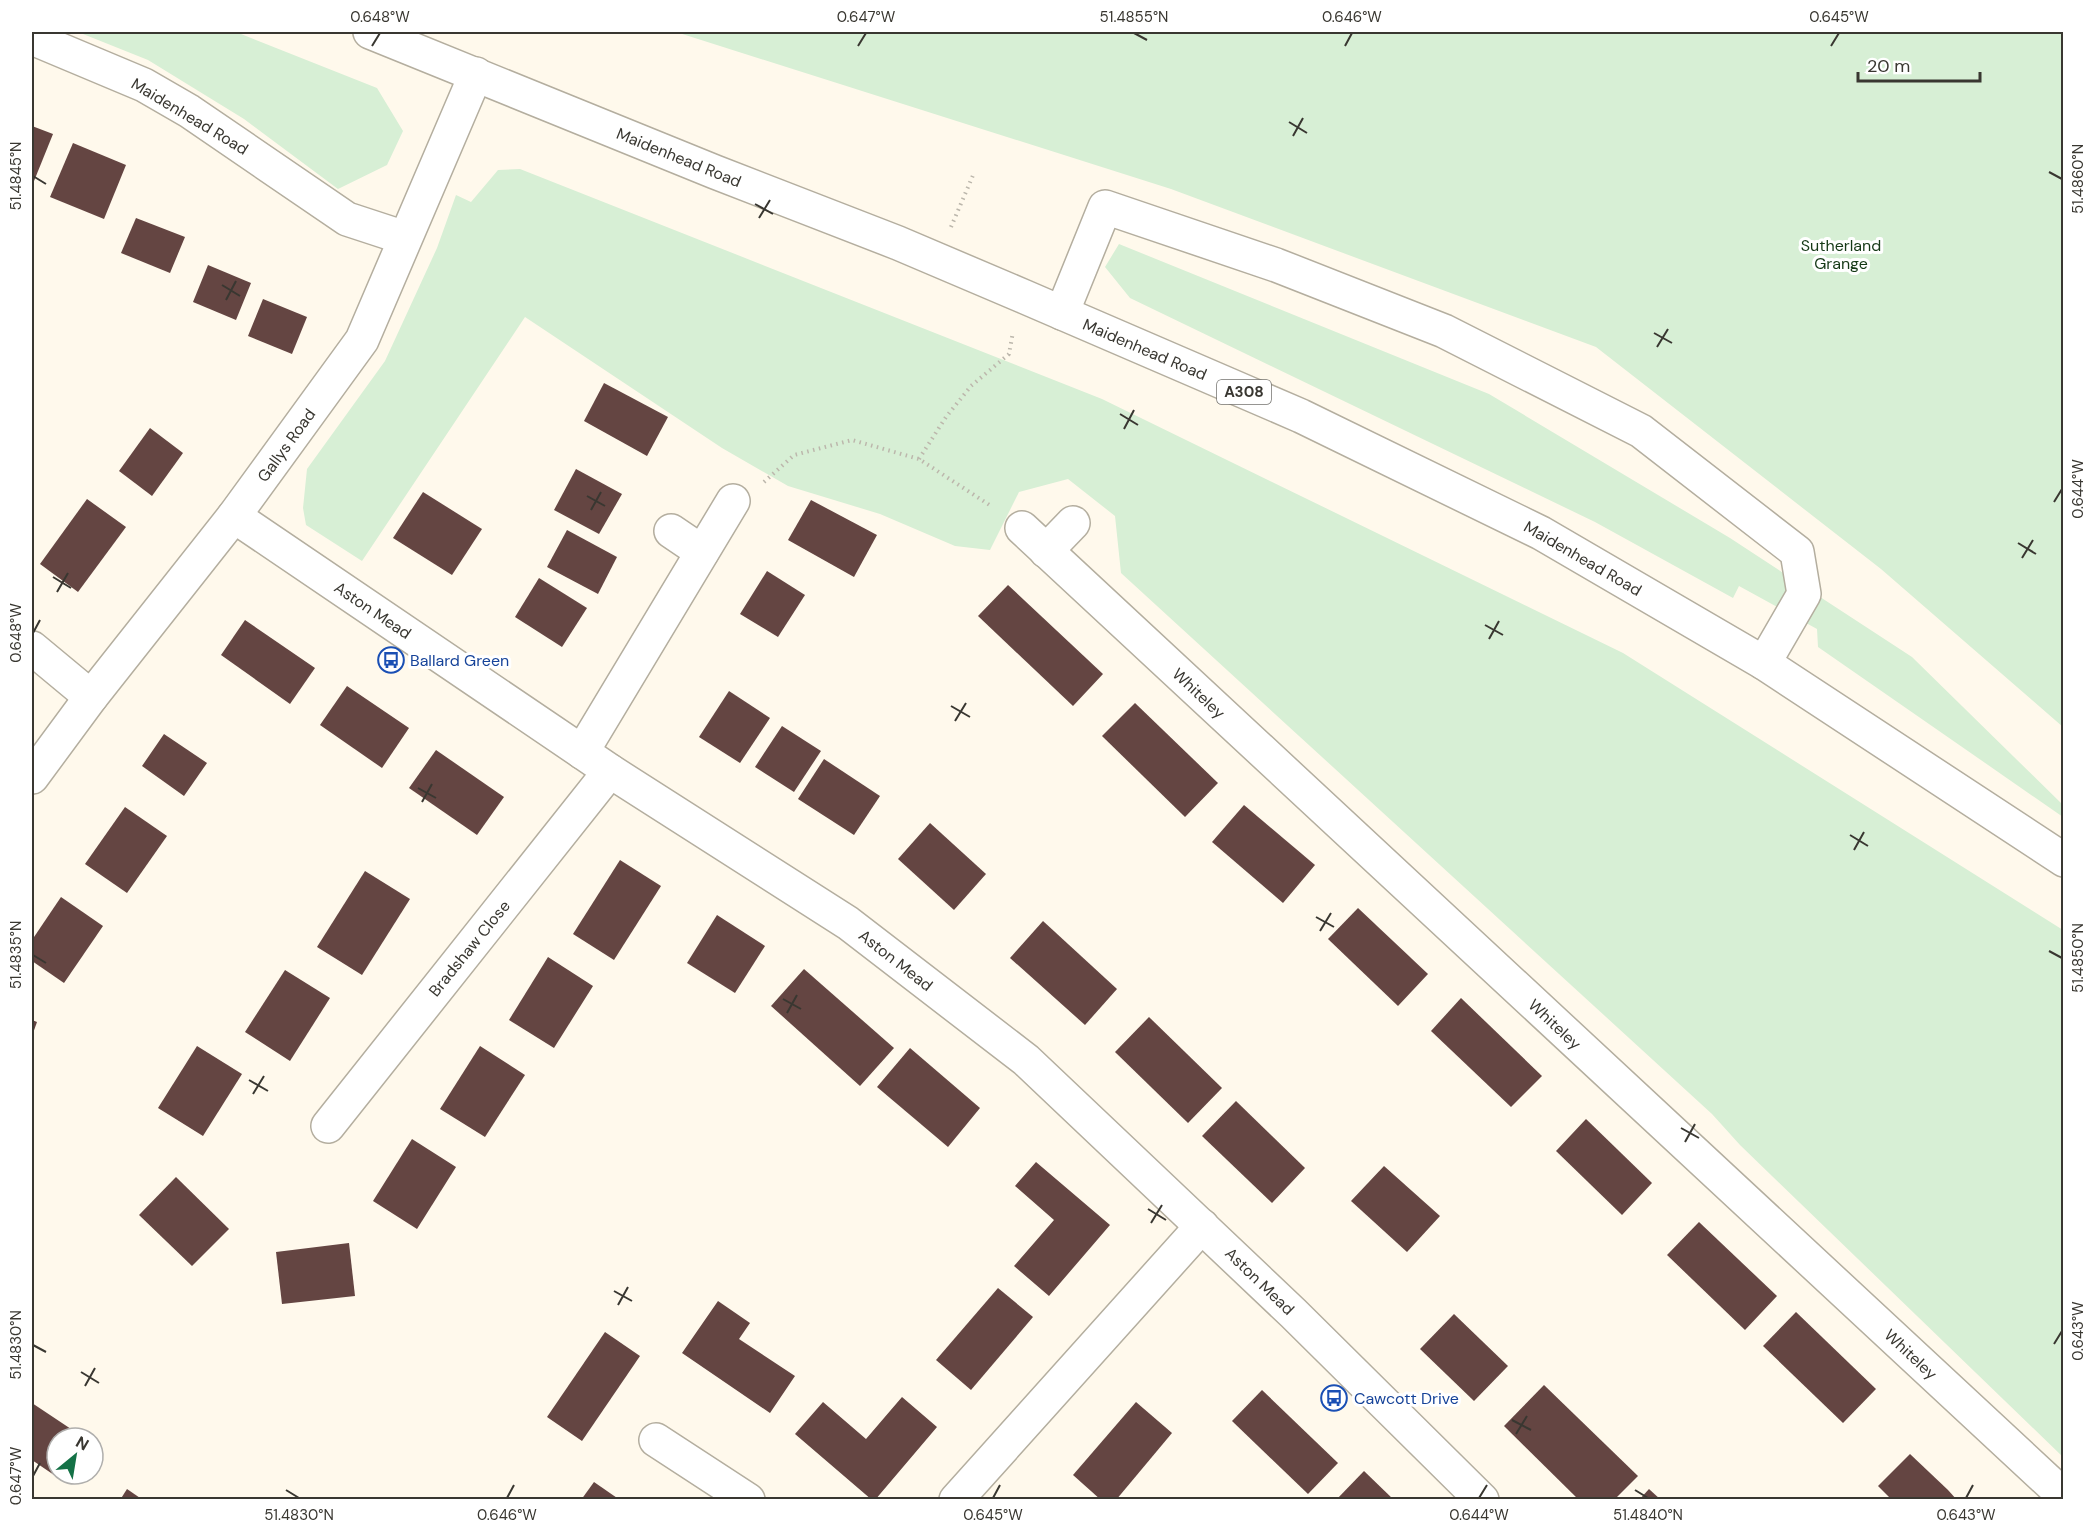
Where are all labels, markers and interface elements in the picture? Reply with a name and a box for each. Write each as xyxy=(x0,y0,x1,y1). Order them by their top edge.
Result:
text: 0.648°W xyxy=(350,7,410,27)
text: 0.647°W xyxy=(837,7,896,27)
text: 51.4855°N xyxy=(1100,7,1168,27)
text: 0.646°W xyxy=(1322,7,1382,27)
text: 0.645°W xyxy=(1809,7,1869,27)
scale bar xyxy=(1858,45,1980,83)
text: 20 m xyxy=(1867,54,1910,78)
street label: Maidenhead Road xyxy=(127,73,252,160)
street label: Maidenhead Road xyxy=(613,123,744,192)
text: 51.4845°N xyxy=(6,142,26,210)
text: 51.4860°N xyxy=(2068,144,2088,214)
park label: Sutherland Grange xyxy=(1801,235,1881,274)
street label: Maidenhead Road xyxy=(1080,314,1210,385)
road number: A308 xyxy=(1217,380,1271,404)
street label: Gallys Road xyxy=(253,404,320,486)
text: 0.644°W xyxy=(2068,459,2088,519)
street label: Maidenhead Road xyxy=(1520,516,1646,601)
street label: Aston Mead xyxy=(330,577,415,644)
text: 0.648°W xyxy=(6,603,26,663)
bus stop icon: Ballard Green xyxy=(376,645,406,675)
place label: Ballard Green xyxy=(410,650,509,671)
street label: Whiteley xyxy=(1168,664,1230,723)
street label: Bradshaw Close xyxy=(424,896,515,1001)
text: 51.4835°N xyxy=(6,921,26,989)
text: 51.4850°N xyxy=(2068,923,2088,993)
street label: Aston Mead xyxy=(854,925,937,996)
street label: Whiteley xyxy=(1524,995,1586,1054)
street label: Aston Mead xyxy=(1221,1243,1299,1320)
text: 0.643°W xyxy=(2068,1301,2088,1361)
text: 51.4830°N xyxy=(6,1310,26,1380)
street label: Whiteley xyxy=(1880,1325,1942,1384)
bus stop icon: Cawcott Drive xyxy=(1319,1383,1349,1413)
place label: Cawcott Drive xyxy=(1354,1388,1459,1409)
north arrow xyxy=(45,1426,105,1486)
text: N xyxy=(72,1431,93,1455)
text: 0.647°W xyxy=(6,1446,26,1505)
text: 51.4830°N xyxy=(264,1505,334,1525)
text: 0.646°W xyxy=(477,1505,537,1525)
text: 0.645°W xyxy=(963,1505,1023,1525)
text: 0.644°W xyxy=(1449,1505,1509,1525)
text: 51.4840°N xyxy=(1613,1505,1683,1525)
text: 0.643°W xyxy=(1936,1505,1996,1525)

